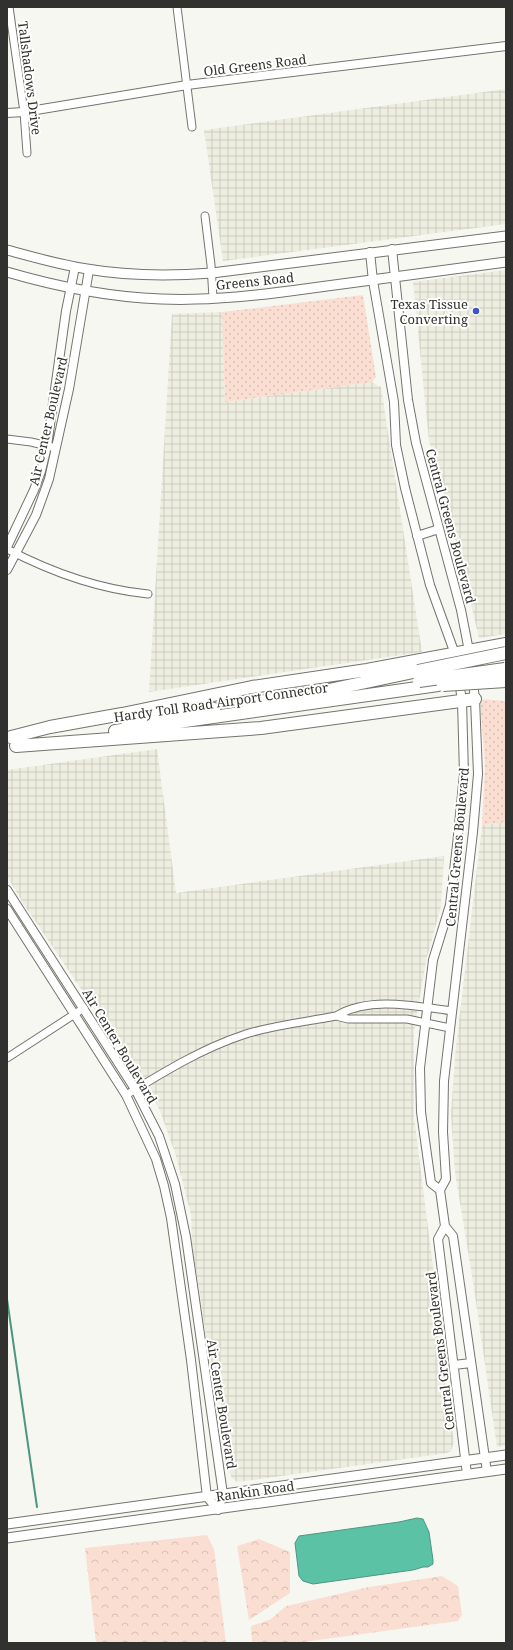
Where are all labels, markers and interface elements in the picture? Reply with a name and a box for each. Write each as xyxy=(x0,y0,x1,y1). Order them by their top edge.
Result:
street label: Tallshadows Drive xyxy=(14,20,46,136)
street label: Old Greens Road xyxy=(203,50,307,80)
street label: Greens Road xyxy=(215,268,295,294)
place label: Texas Tissue Converting xyxy=(391,295,468,328)
marker: Texas Tissue Converting xyxy=(471,306,481,316)
street label: Air Center Boulevard xyxy=(24,355,72,487)
street label: Central Greens Boulevard xyxy=(422,447,480,605)
street label: Hardy Toll Road Airport Connector xyxy=(113,678,329,726)
street label: Central Greens Boulevard xyxy=(441,767,473,927)
street label: Air Center Boulevard xyxy=(78,985,162,1107)
street label: Central Greens Boulevard xyxy=(421,1271,459,1431)
street label: Air Center Boulevard xyxy=(203,1338,241,1470)
street label: Rankin Road xyxy=(215,1477,295,1505)

